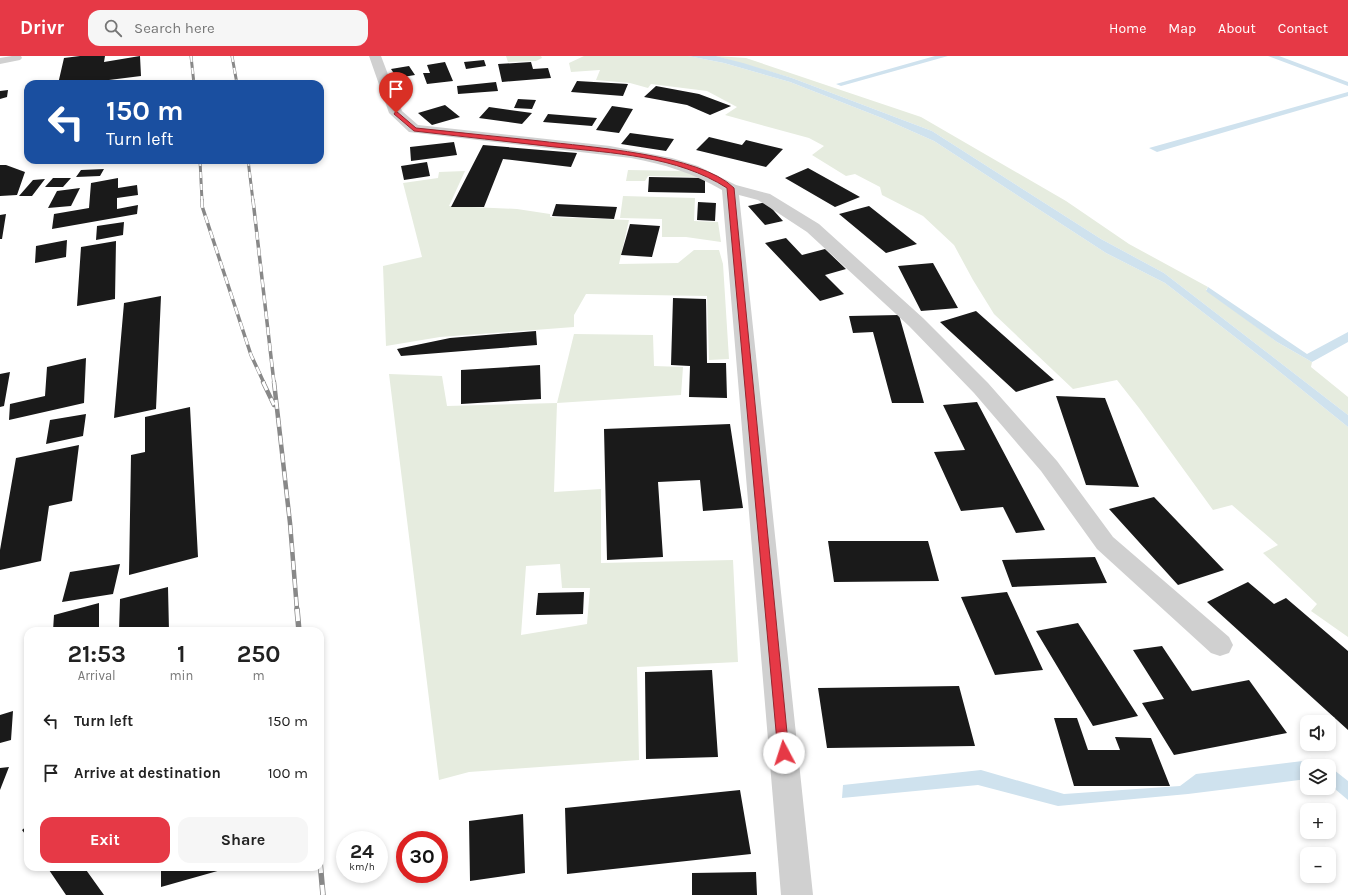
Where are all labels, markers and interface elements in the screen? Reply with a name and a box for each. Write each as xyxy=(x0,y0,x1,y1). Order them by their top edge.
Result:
search box xyxy=(88,10,368,46)
text: Drivr xyxy=(20,17,64,39)
icon: search xyxy=(102,17,124,39)
text: Search here xyxy=(134,19,215,37)
text: Home xyxy=(1109,20,1146,37)
text: Map xyxy=(1168,20,1196,37)
text: About xyxy=(1218,20,1256,37)
text: Contact xyxy=(1278,20,1328,37)
pin xyxy=(379,72,413,113)
icon: arrive xyxy=(385,78,407,100)
text: 150 m xyxy=(106,94,184,127)
icon: left xyxy=(40,96,92,148)
text: Turn left xyxy=(106,128,174,150)
text: 21:53 xyxy=(67,640,126,668)
text: 1 xyxy=(177,640,186,668)
text: 250 xyxy=(237,640,280,668)
text: Arrival xyxy=(78,668,116,683)
text: min xyxy=(169,668,193,683)
text: m xyxy=(253,668,265,683)
icon: left xyxy=(40,710,62,732)
text: Turn left xyxy=(74,712,133,730)
text: 150 m xyxy=(268,712,308,730)
map controls xyxy=(1300,715,1336,883)
button: sound xyxy=(1300,715,1336,751)
position arrow xyxy=(763,732,805,774)
button: layers xyxy=(1300,759,1336,795)
icon: arrive xyxy=(40,762,62,784)
text: Arrive at destination xyxy=(74,764,221,782)
text: 100 m xyxy=(268,764,308,782)
button: + xyxy=(1300,803,1336,839)
button: Exit xyxy=(40,817,170,863)
button: Share xyxy=(178,817,308,863)
speed limit sign: 30 xyxy=(396,831,448,883)
text: 24 xyxy=(350,840,374,863)
button: − xyxy=(1300,847,1336,883)
text: km/h xyxy=(349,861,375,873)

